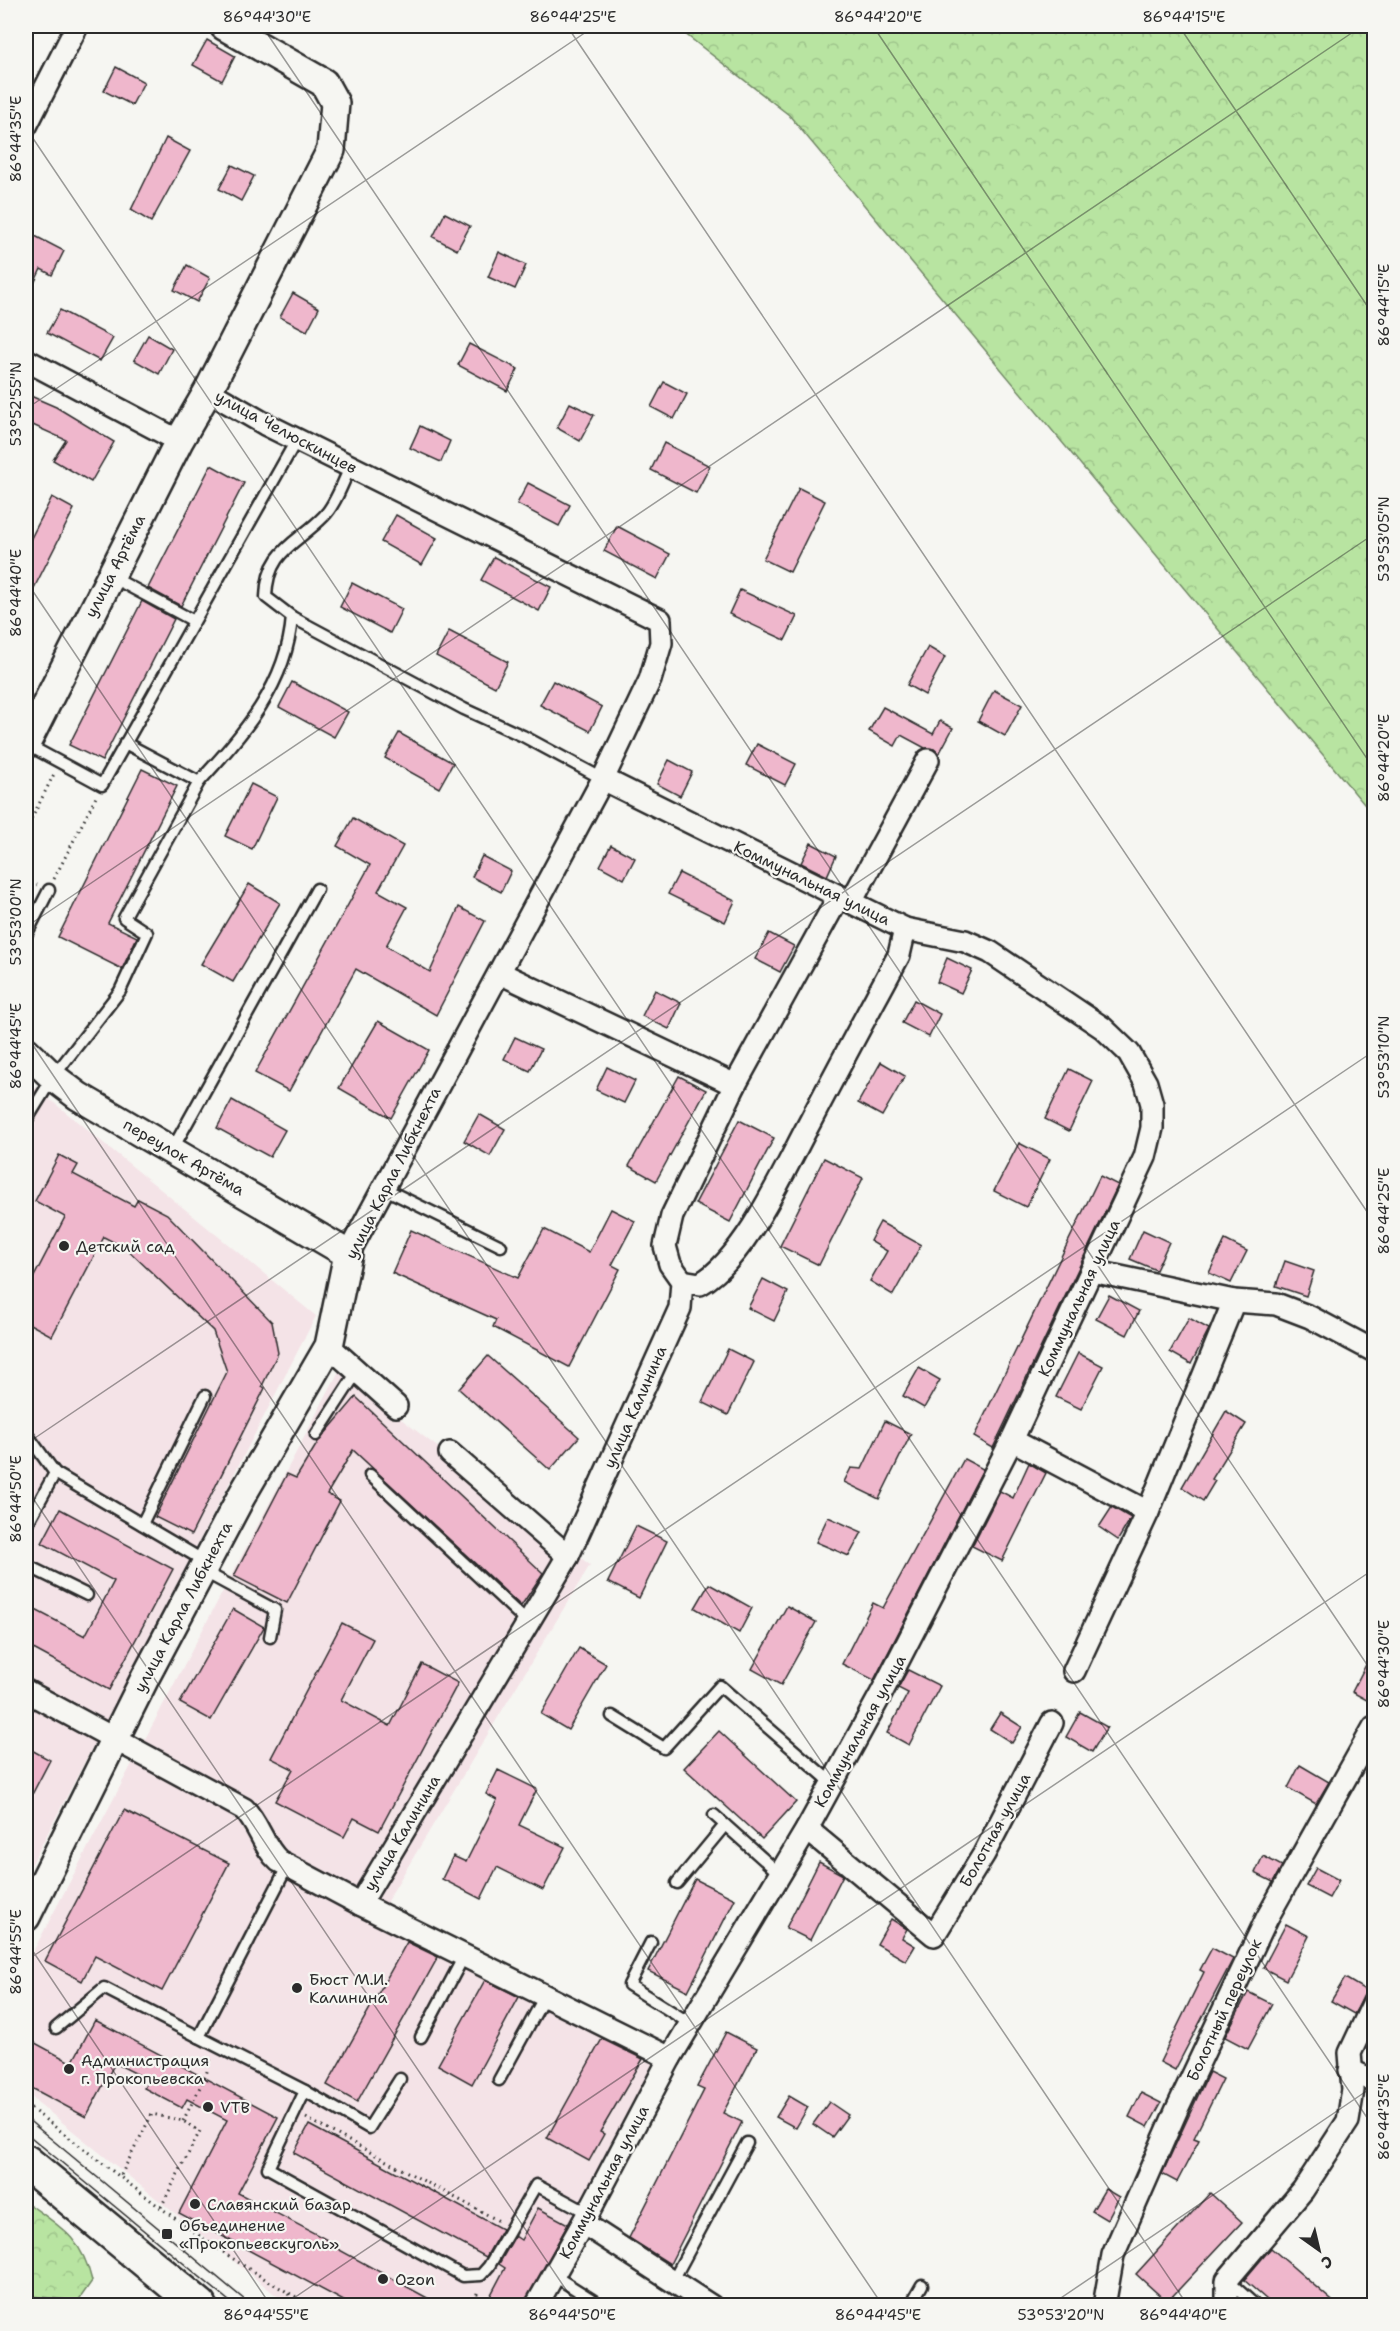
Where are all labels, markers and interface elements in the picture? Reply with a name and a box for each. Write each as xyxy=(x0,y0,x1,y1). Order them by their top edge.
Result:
text: 86°44'30"E xyxy=(223,7,311,27)
text: 86°44'25"E xyxy=(530,7,616,27)
text: 86°44'20"E xyxy=(834,7,922,27)
text: 86°44'15"E xyxy=(1143,7,1225,27)
text: 86°44'35"E xyxy=(6,96,26,182)
text: 86°44'15"E xyxy=(1374,264,1394,346)
text: 53°52'55"N xyxy=(6,362,26,446)
street label: улица Челюскинцев xyxy=(211,386,361,478)
text: 53°53'05"N xyxy=(1374,496,1394,582)
street label: улица Артёма xyxy=(80,511,150,621)
text: 86°44'40"E xyxy=(6,549,26,637)
text: 86°44'20"E xyxy=(1374,714,1394,802)
street label: Коммунальная улица xyxy=(730,836,894,930)
text: 53°53'00"N xyxy=(6,878,26,966)
text: 86°44'45"E xyxy=(6,1003,26,1089)
text: 53°53'10"N xyxy=(1374,1015,1394,1099)
street label: улица Карла Либкнехта xyxy=(340,1083,446,1263)
street label: переулок Артёма xyxy=(120,1114,248,1200)
text: 86°44'25"E xyxy=(1374,1168,1394,1254)
street label: Коммунальная улица xyxy=(1033,1216,1125,1380)
place label: Детский сад xyxy=(76,1236,175,1257)
marker: Детский сад xyxy=(57,1239,71,1253)
street label: улица Калинина xyxy=(599,1342,671,1472)
text: 86°44'50"E xyxy=(6,1455,26,1543)
street label: улица Карла Либкнехта xyxy=(129,1518,237,1696)
text: 86°44'30"E xyxy=(1374,1620,1394,1708)
street label: Коммунальная улица xyxy=(809,1651,911,1811)
street label: Болотная улица xyxy=(955,1769,1035,1891)
street label: улица Калинина xyxy=(359,1771,445,1895)
text: 86°44'55"E xyxy=(6,1909,26,1995)
street label: Болотный переулок xyxy=(1182,1935,1266,2085)
place label: Бюст М.И. Калинина xyxy=(309,1969,388,2008)
marker: Бюст М.И. Калинина xyxy=(290,1981,304,1995)
place label: Администрация г. Прокопьевска xyxy=(81,2050,209,2089)
marker: Администрация г. Прокопьевска xyxy=(62,2062,76,2076)
text: 86°44'35"E xyxy=(1374,2074,1394,2160)
place label: VTB xyxy=(220,2097,250,2118)
marker: VTB xyxy=(201,2100,215,2114)
street label: Коммунальная улица xyxy=(554,2101,654,2263)
place label: Славянский базар xyxy=(207,2194,351,2215)
marker: Славянский базар xyxy=(188,2197,202,2211)
place label: Объединение «Прокопьевскуголь» xyxy=(179,2215,339,2254)
north arrow xyxy=(1289,2220,1349,2280)
marker: Объединение «Прокопьевскуголь» xyxy=(160,2227,174,2241)
text: С xyxy=(1317,2251,1337,2274)
place label: Ozon xyxy=(395,2269,435,2290)
marker: Ozon xyxy=(376,2272,390,2286)
text: 86°44'55"E xyxy=(223,2305,309,2325)
text: 86°44'50"E xyxy=(528,2305,616,2325)
text: 86°44'45"E xyxy=(835,2305,921,2325)
text: 53°53'20"N xyxy=(1018,2305,1104,2325)
text: 86°44'40"E xyxy=(1139,2305,1227,2325)

